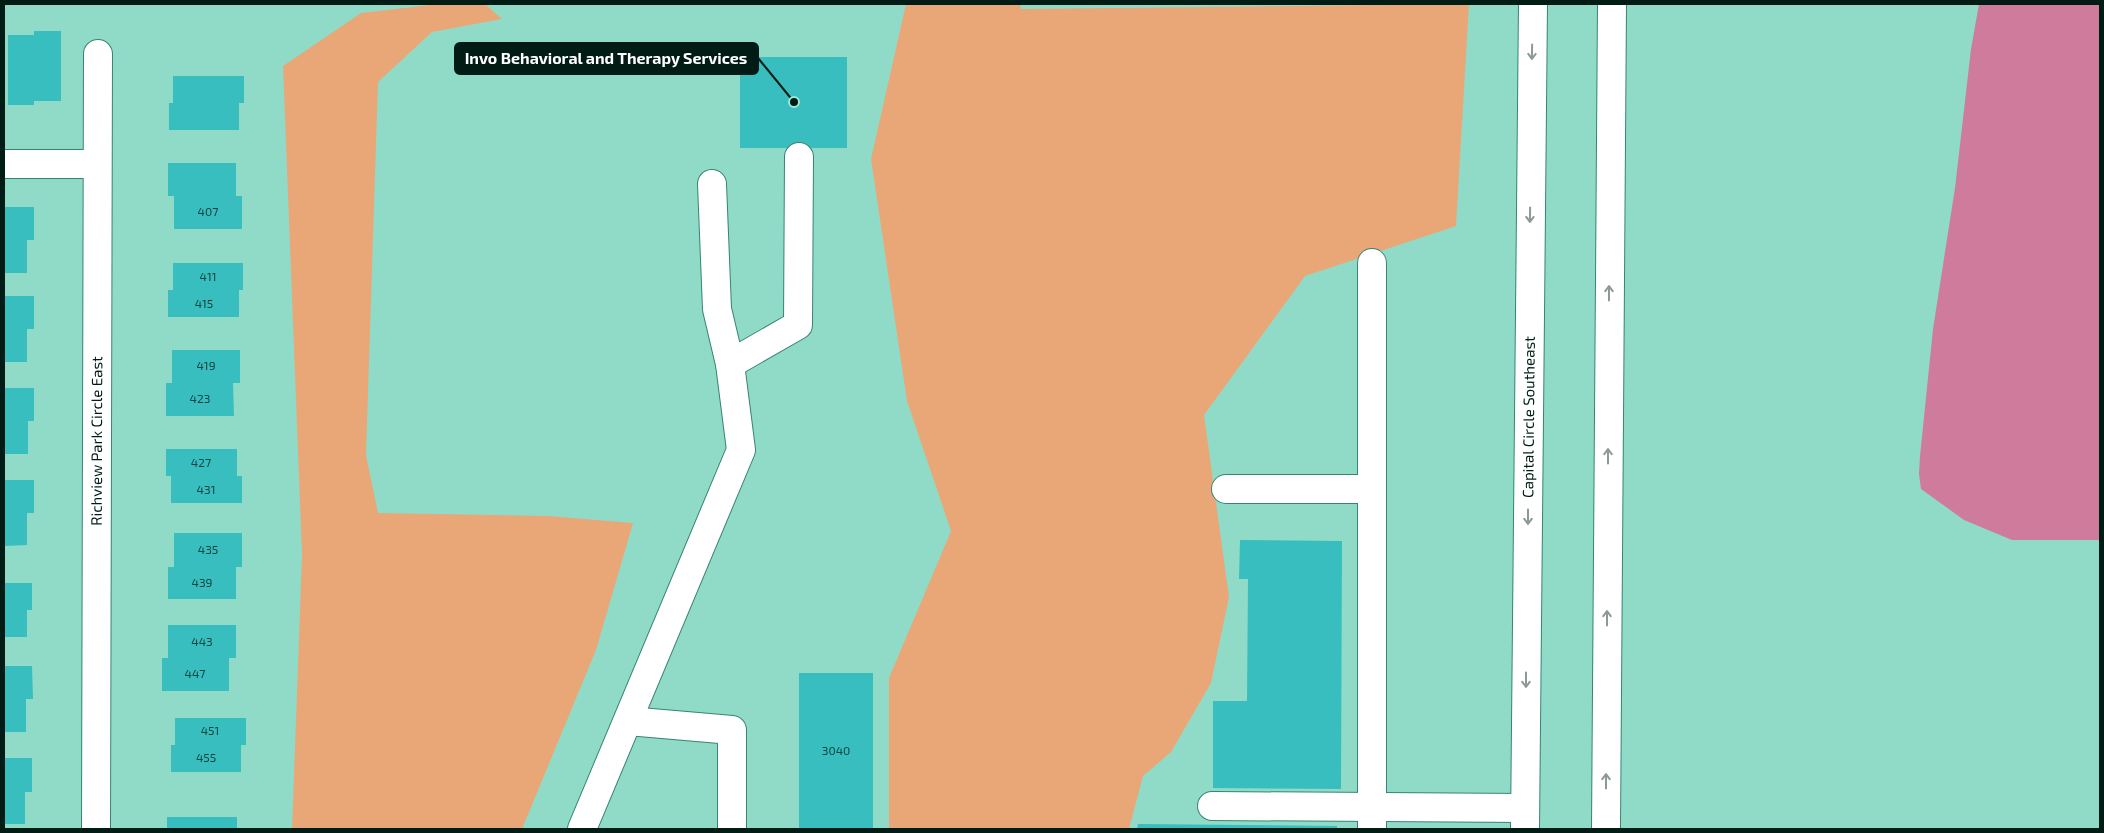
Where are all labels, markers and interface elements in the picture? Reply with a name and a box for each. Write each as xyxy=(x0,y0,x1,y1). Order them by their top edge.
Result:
callout: Invo Behavioral and Therapy Services xyxy=(455,43,758,74)
one-way arrow xyxy=(1527,44,1537,60)
text: Invo Behavioral and Therapy Services xyxy=(465,48,747,68)
house number: 407 xyxy=(198,204,218,218)
one-way arrow xyxy=(1525,206,1535,223)
house number: 411 xyxy=(200,269,216,283)
one-way arrow xyxy=(1604,285,1614,302)
house number: 415 xyxy=(195,296,213,310)
street label: Capital Circle Southeast xyxy=(1518,336,1538,498)
street label: Richview Park Circle East xyxy=(87,356,105,526)
house number: 419 xyxy=(196,358,216,372)
house number: 423 xyxy=(190,391,210,405)
one-way arrow xyxy=(1603,448,1613,464)
house number: 427 xyxy=(191,455,211,469)
house number: 431 xyxy=(197,482,215,496)
one-way arrow xyxy=(1523,509,1533,525)
house number: 435 xyxy=(198,542,218,556)
house number: 439 xyxy=(192,575,213,589)
one-way arrow xyxy=(1602,610,1612,626)
house number: 443 xyxy=(191,634,213,648)
house number: 447 xyxy=(185,666,205,680)
one-way arrow xyxy=(1521,672,1531,688)
house number: 451 xyxy=(201,723,219,737)
house number: 3040 xyxy=(822,743,850,757)
house number: 455 xyxy=(196,750,216,764)
one-way arrow xyxy=(1601,773,1611,789)

